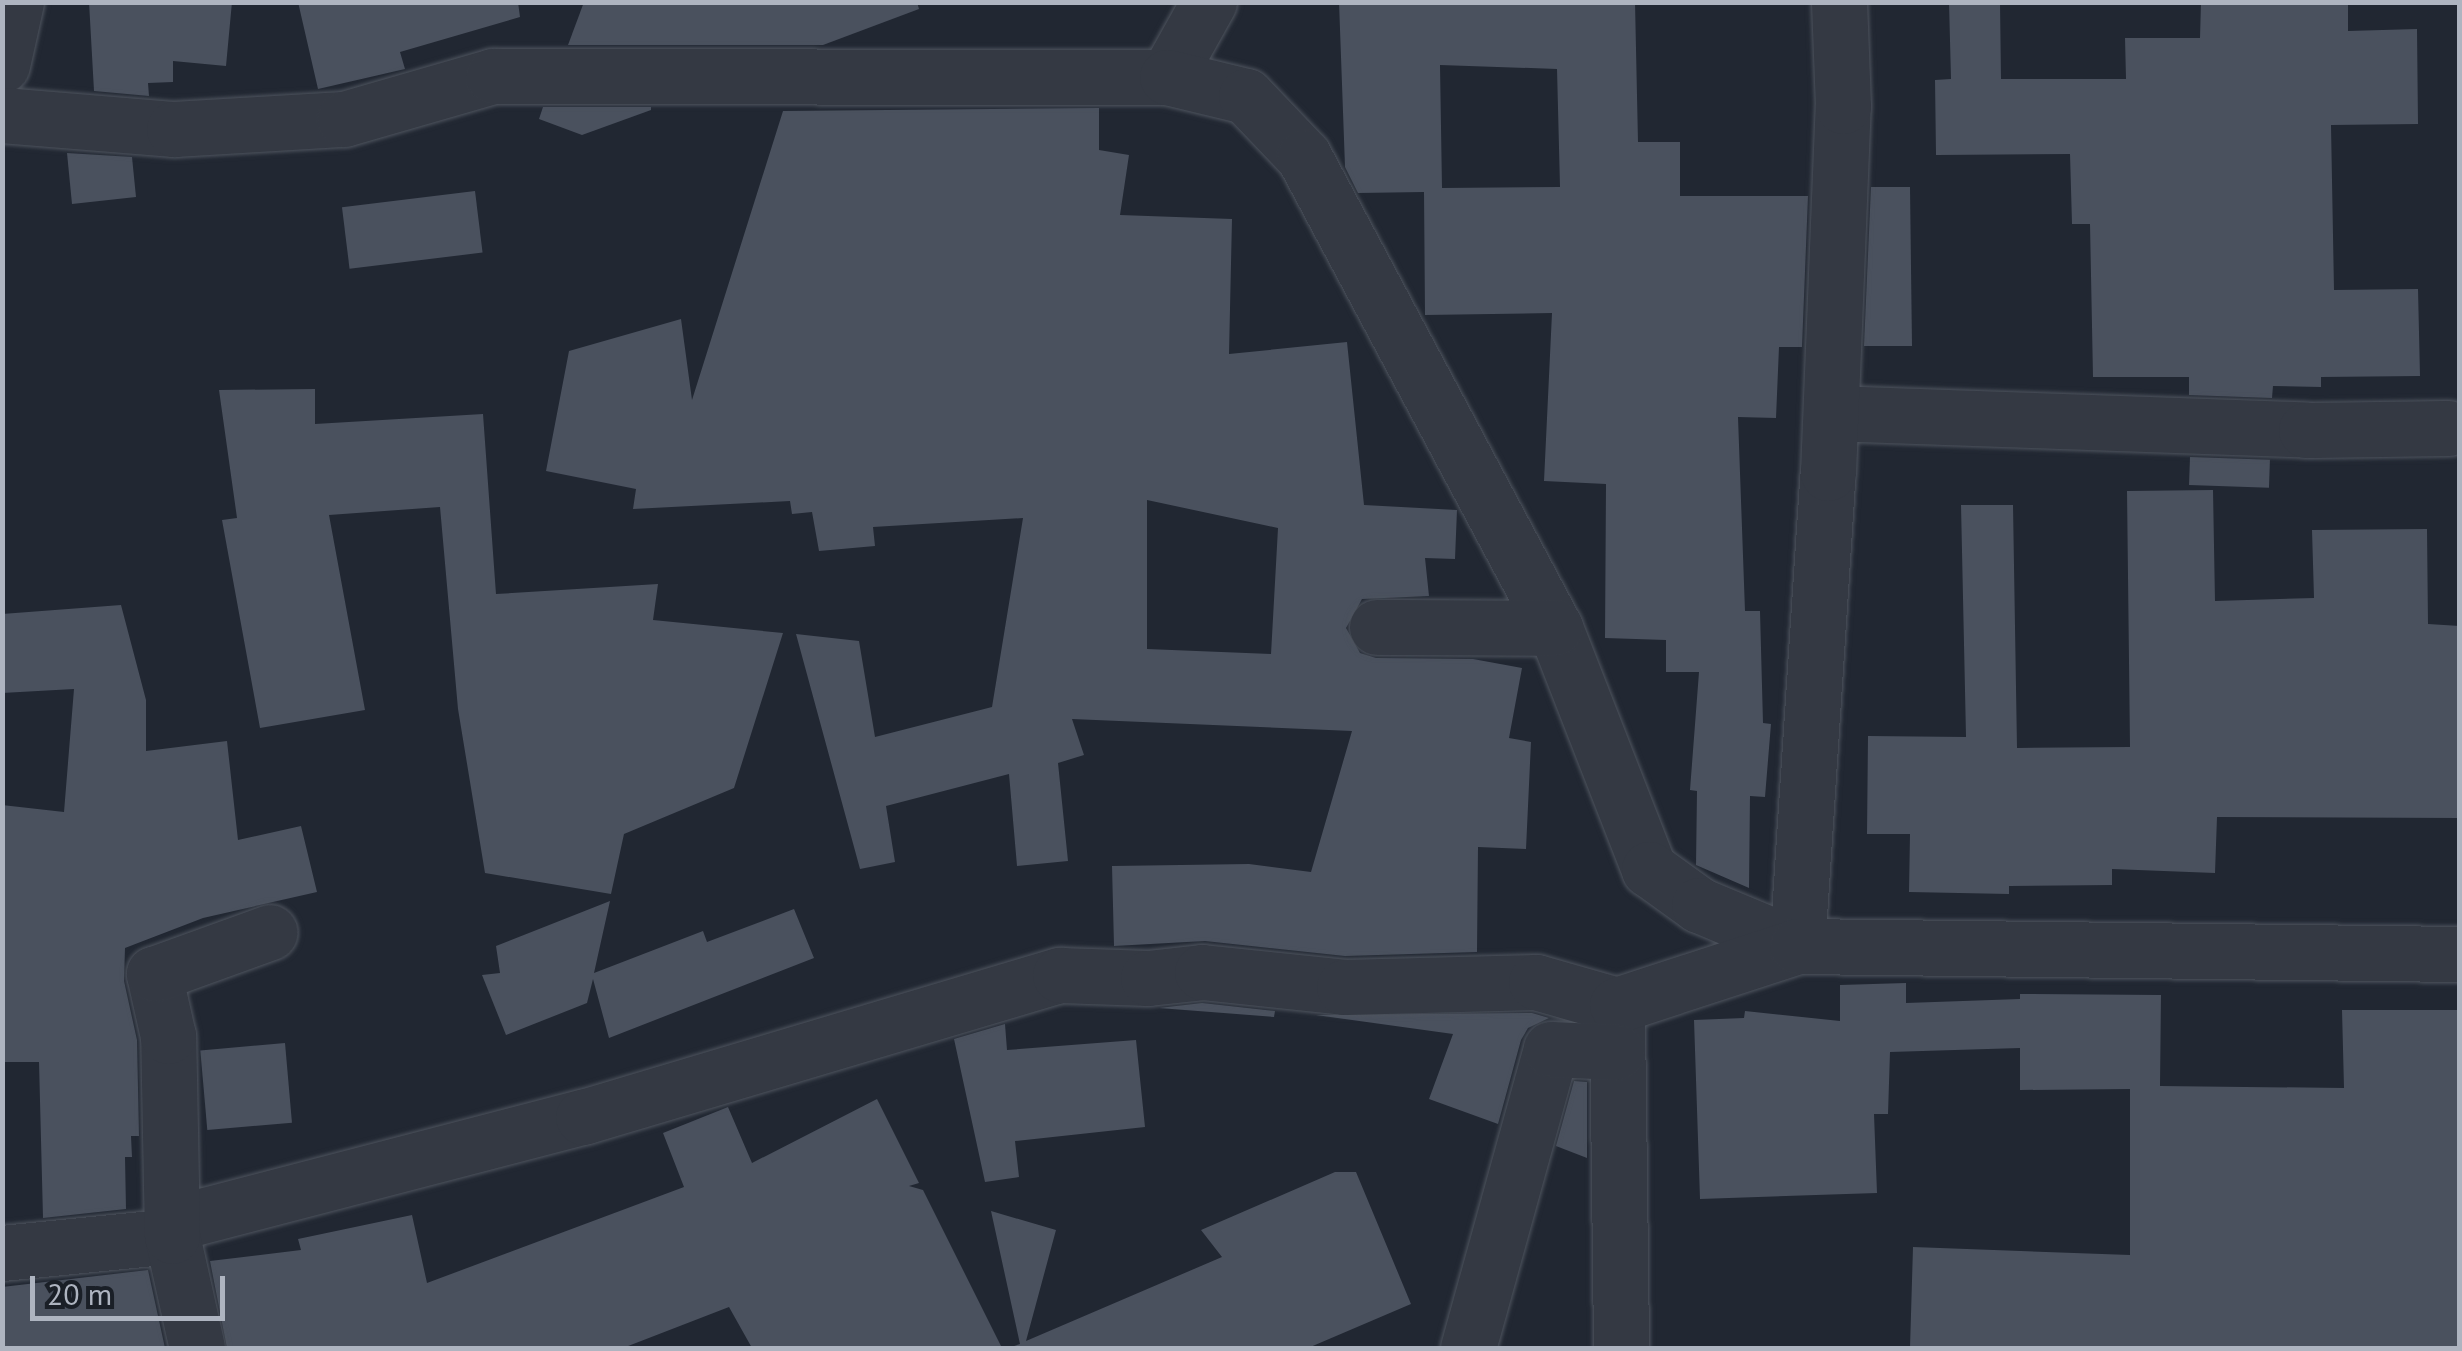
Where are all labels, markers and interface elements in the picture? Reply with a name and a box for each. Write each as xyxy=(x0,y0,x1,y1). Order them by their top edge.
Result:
scale bar xyxy=(35,1256,230,1318)
text: 20 m xyxy=(47,1274,112,1313)

